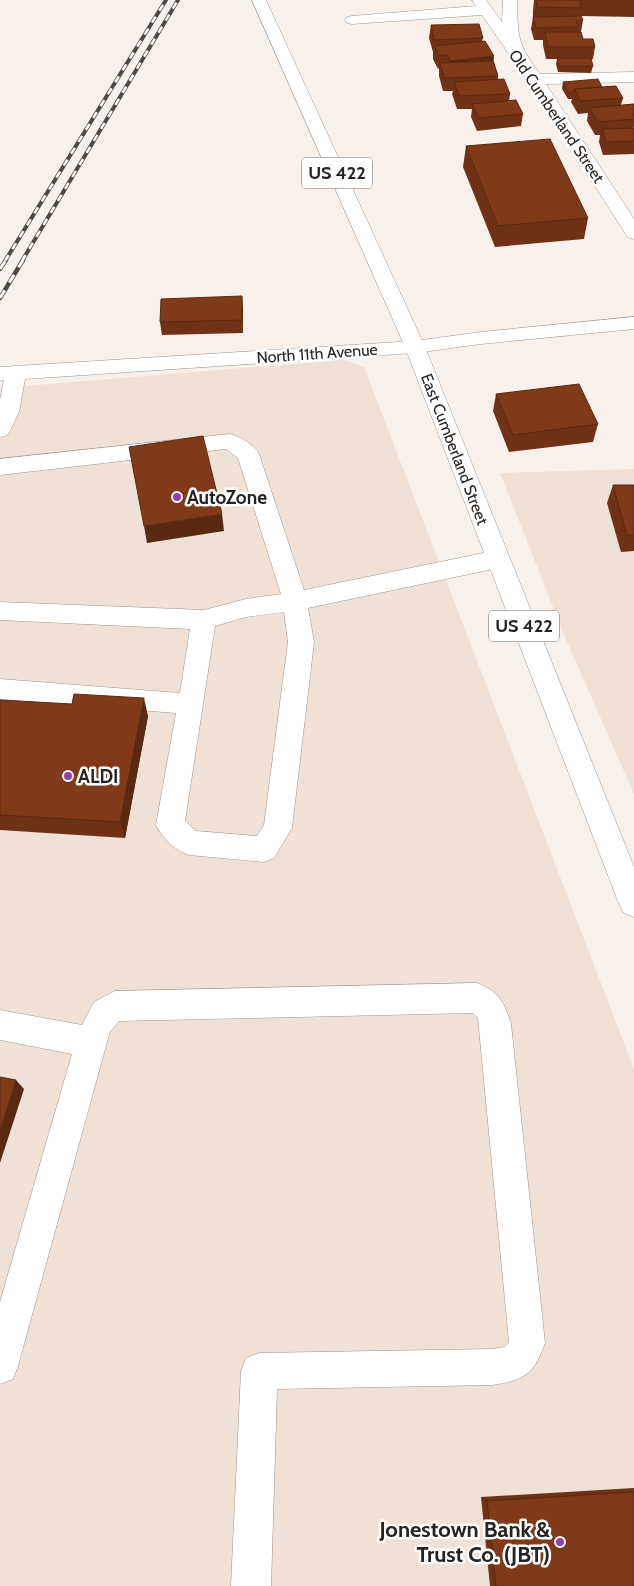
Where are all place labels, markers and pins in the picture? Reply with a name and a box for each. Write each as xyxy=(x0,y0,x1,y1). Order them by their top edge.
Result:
place label: AutoZone xyxy=(187,486,267,509)
marker: AutoZone xyxy=(171,491,183,503)
place label: ALDI xyxy=(78,765,118,788)
marker: ALDI xyxy=(62,770,74,782)
place label: Jonestown Bank & Trust Co. (JBT) xyxy=(378,1516,550,1568)
marker: Jonestown Bank & Trust Co. (JBT) xyxy=(554,1536,566,1548)

